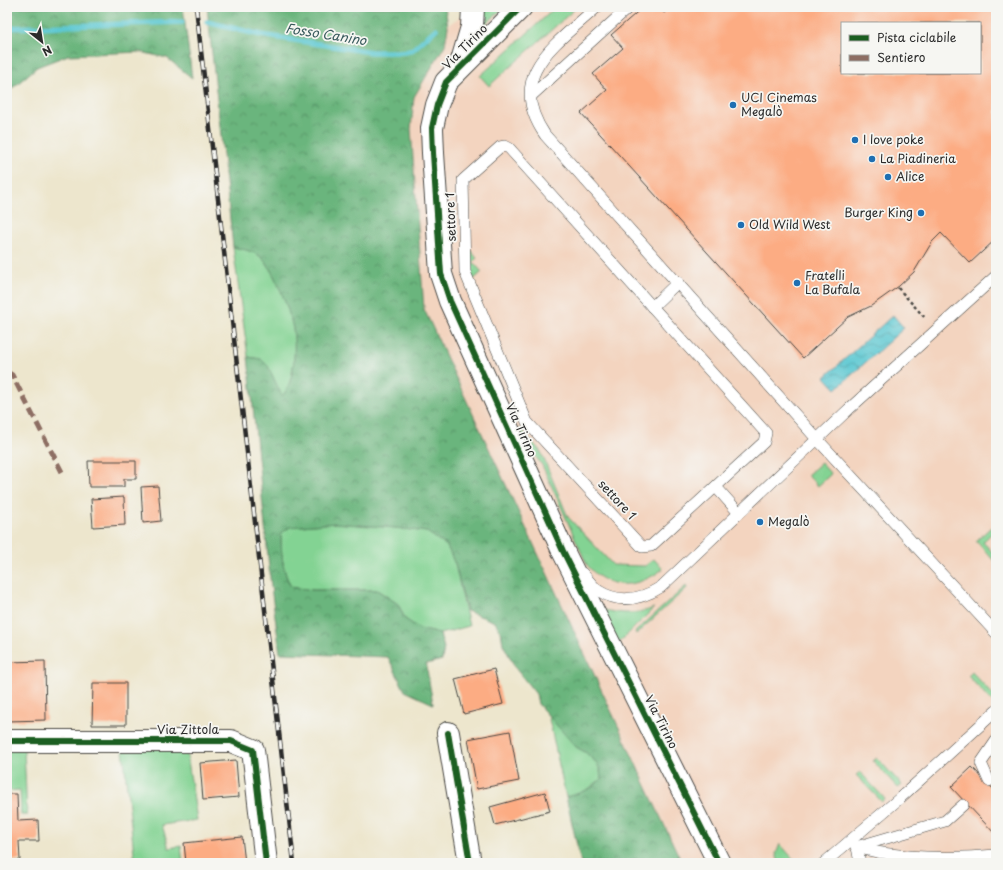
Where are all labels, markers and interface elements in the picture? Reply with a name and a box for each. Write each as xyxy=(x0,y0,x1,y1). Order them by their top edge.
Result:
water label: Fosso Canino xyxy=(284,18,369,49)
street label: Via Tirino xyxy=(437,19,491,73)
north arrow xyxy=(22,22,62,62)
legend xyxy=(841,22,981,74)
text: Pista ciclabile xyxy=(877,28,957,46)
text: N xyxy=(39,42,55,61)
text: Sentiero xyxy=(877,48,926,66)
place label: UCI Cinemas Megalò xyxy=(741,88,817,120)
marker: UCI Cinemas Megalò xyxy=(728,100,738,110)
place label: I love poke xyxy=(863,130,924,148)
marker: I love poke xyxy=(850,135,860,145)
place label: La Piadineria xyxy=(880,149,956,167)
marker: La Piadineria xyxy=(867,154,877,164)
place label: Alice xyxy=(896,167,924,185)
marker: Alice xyxy=(883,172,893,182)
street label: settore 1 xyxy=(440,192,460,242)
place label: Burger King xyxy=(844,203,913,221)
marker: Burger King xyxy=(916,208,926,218)
place label: Old Wild West xyxy=(749,215,831,233)
marker: Old Wild West xyxy=(736,220,746,230)
place label: Fratelli La Bufala xyxy=(805,266,861,298)
marker: Fratelli La Bufala xyxy=(792,278,802,288)
street label: Via Tirino xyxy=(502,400,542,460)
street label: settore 1 xyxy=(594,475,641,523)
place label: Megalò xyxy=(768,512,810,530)
marker: Megalò xyxy=(755,517,765,527)
street label: Via Tirino xyxy=(641,692,683,752)
street label: Via Zittola xyxy=(157,720,219,738)

